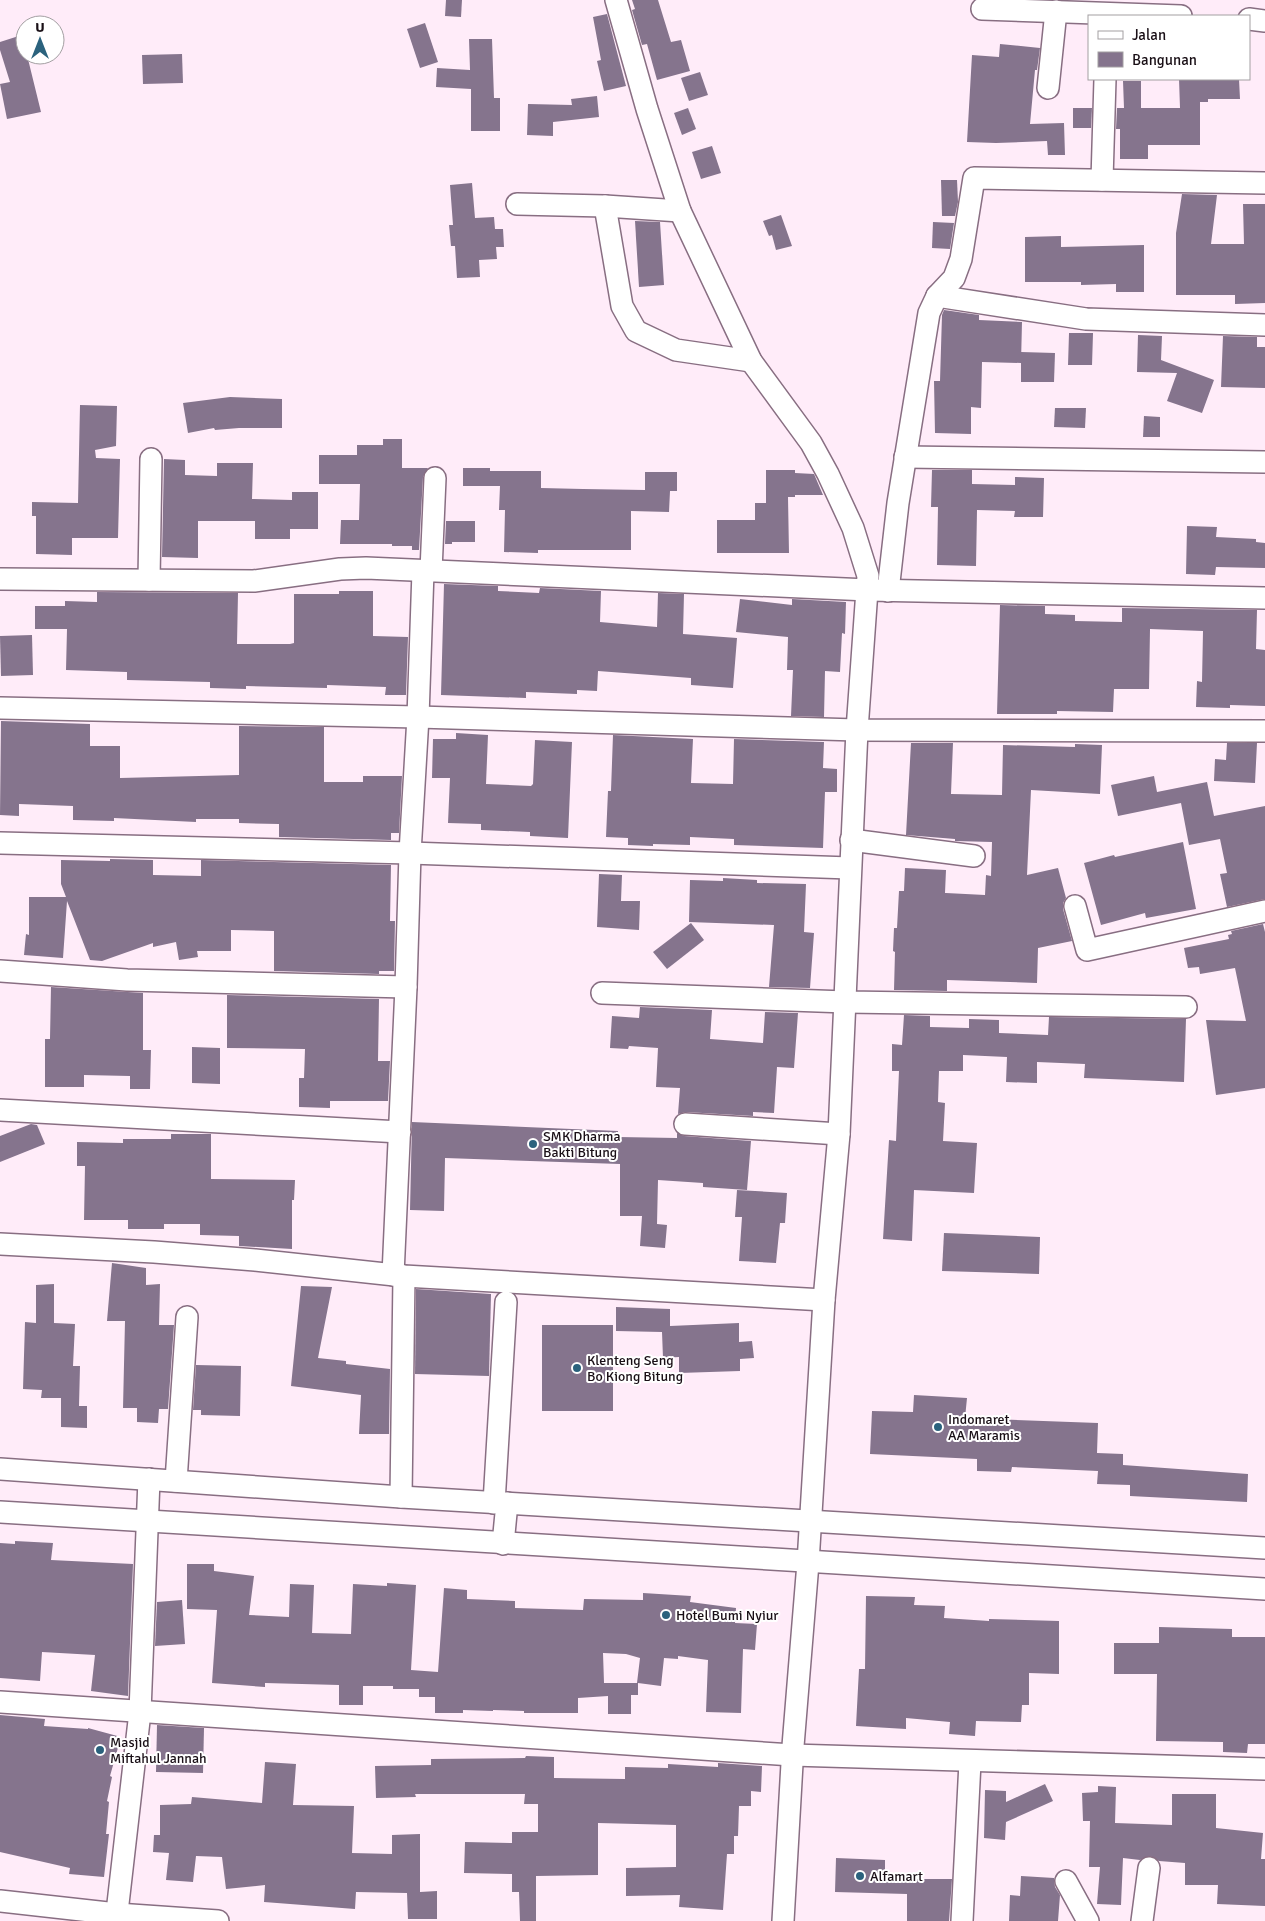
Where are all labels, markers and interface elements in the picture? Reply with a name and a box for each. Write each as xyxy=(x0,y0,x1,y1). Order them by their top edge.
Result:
north arrow xyxy=(15,15,65,65)
legend xyxy=(1088,15,1250,80)
text: U xyxy=(35,19,45,36)
text: Jalan xyxy=(1132,26,1166,44)
text: Bangunan xyxy=(1132,51,1197,69)
place label: SMK Dharma Bakti Bitung xyxy=(543,1128,621,1161)
marker: SMK Dharma Bakti Bitung xyxy=(527,1138,539,1150)
place label: Klenteng Seng Bo Kiong Bitung xyxy=(587,1352,683,1385)
marker: Klenteng Seng Bo Kiong Bitung xyxy=(571,1362,583,1374)
place label: Indomaret AA Maramis xyxy=(948,1411,1020,1444)
marker: Indomaret AA Maramis xyxy=(932,1421,944,1433)
place label: Hotel Bumi Nyiur xyxy=(676,1607,779,1624)
marker: Hotel Bumi Nyiur xyxy=(660,1609,672,1621)
place label: Masjid Miftahul Jannah xyxy=(110,1734,207,1767)
marker: Masjid Miftahul Jannah xyxy=(94,1744,106,1756)
place label: Alfamart xyxy=(870,1868,923,1885)
marker: Alfamart xyxy=(854,1870,866,1882)

